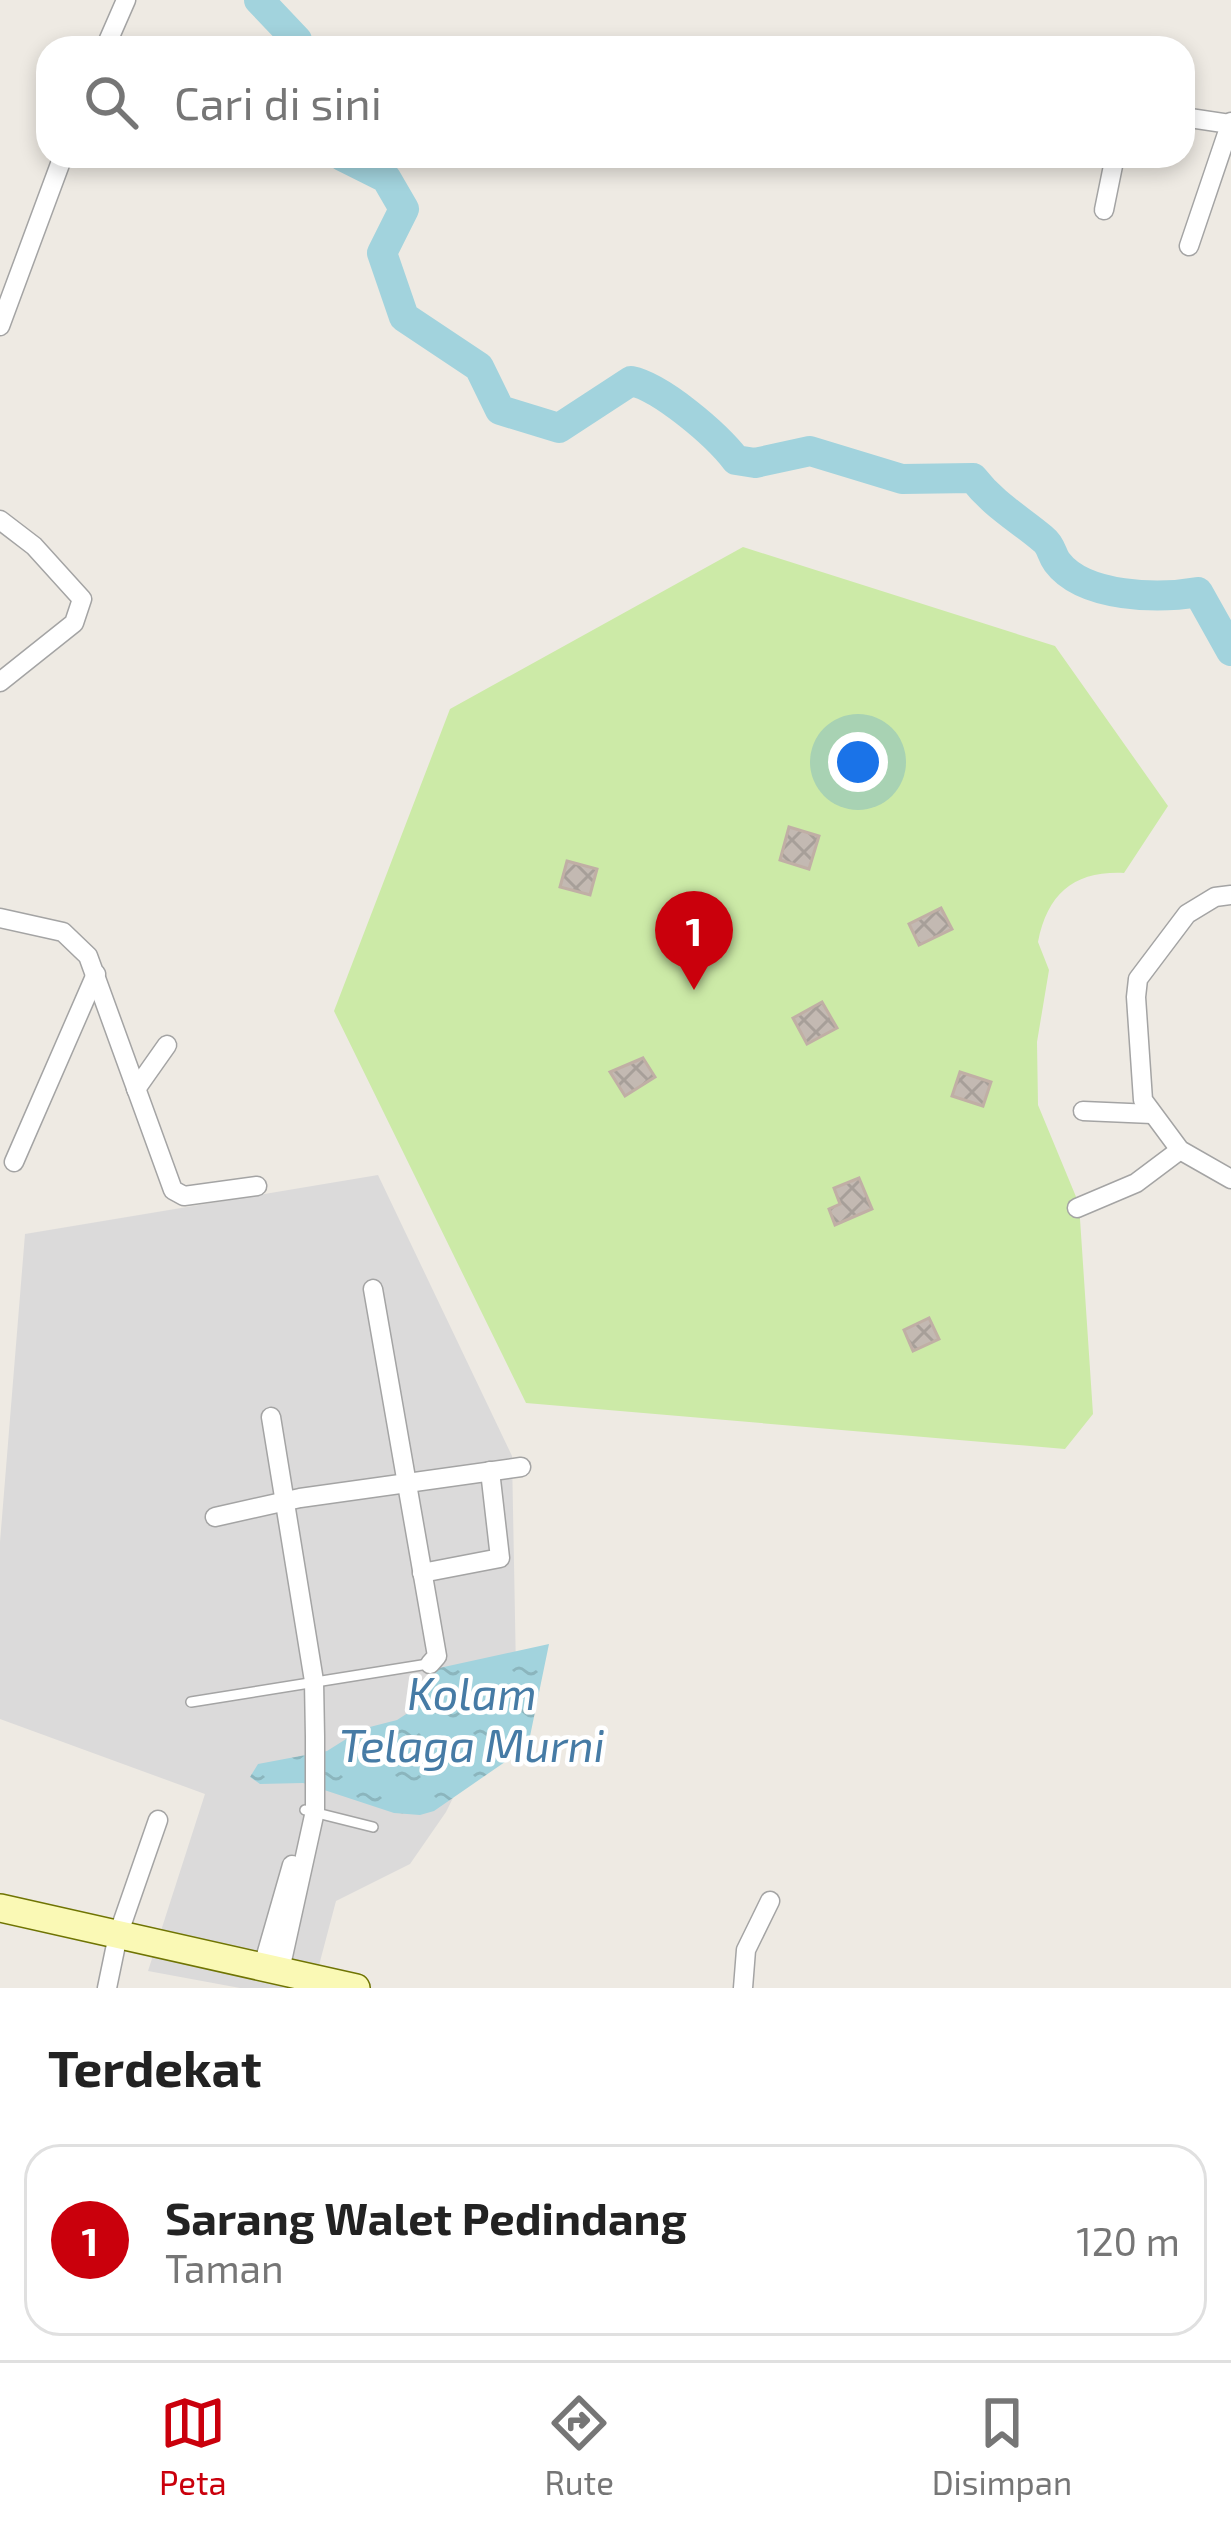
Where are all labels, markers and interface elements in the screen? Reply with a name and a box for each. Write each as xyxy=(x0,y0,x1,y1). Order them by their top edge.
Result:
search box xyxy=(36,36,1195,168)
icon: search xyxy=(78,69,144,135)
text: Cari di sini xyxy=(174,75,382,129)
your location xyxy=(828,732,888,792)
pin: 1 xyxy=(655,891,733,990)
water label: Kolam Telaga Murni xyxy=(339,1665,605,1771)
text: Terdekat xyxy=(48,2036,262,2097)
text: Sarang Walet Pedindang xyxy=(165,2190,687,2244)
text: 1 xyxy=(82,2217,98,2264)
text: 120 m xyxy=(1076,2217,1180,2264)
text: Taman xyxy=(165,2244,284,2291)
tab: Peta xyxy=(159,2390,227,2502)
tab: Rute xyxy=(544,2390,614,2502)
tab: Disimpan xyxy=(932,2390,1072,2502)

